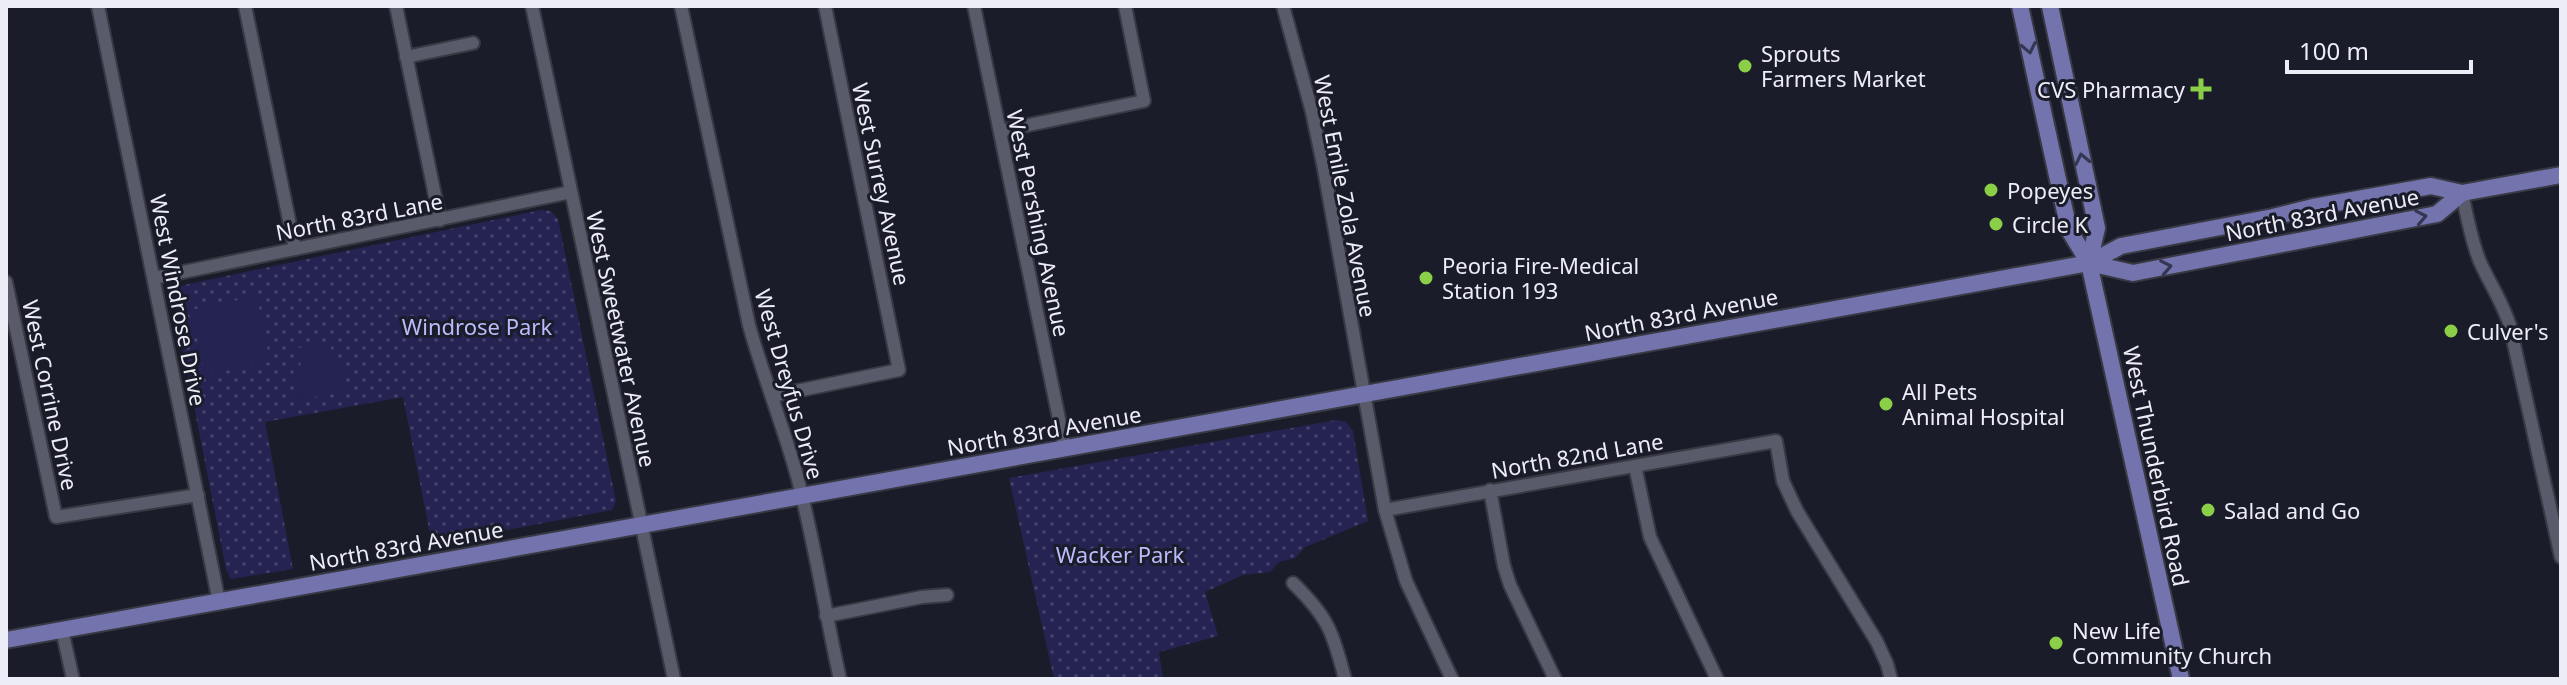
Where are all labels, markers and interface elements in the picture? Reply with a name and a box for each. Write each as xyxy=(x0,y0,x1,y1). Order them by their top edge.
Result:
scale bar xyxy=(2287,24,2471,74)
text: 100 m xyxy=(2299,34,2369,67)
place label: Sprouts Farmers Market xyxy=(1761,38,1926,93)
one-way arrow xyxy=(2020,40,2037,54)
marker: Sprouts Farmers Market xyxy=(1736,57,1754,75)
street label: West Emile Zola Avenue xyxy=(1308,72,1384,320)
place label: CVS Pharmacy xyxy=(2037,74,2186,104)
street label: West Surrey Avenue xyxy=(846,80,918,288)
marker: CVS Pharmacy xyxy=(2192,80,2210,98)
street label: West Pershing Avenue xyxy=(1000,107,1078,339)
one-way arrow xyxy=(2074,153,2091,167)
place label: Popeyes xyxy=(2007,175,2093,205)
marker: Popeyes xyxy=(1982,181,2000,199)
street label: North 83rd Avenue xyxy=(2223,181,2421,247)
street label: North 83rd Lane xyxy=(273,185,445,247)
street label: West Windrose Drive xyxy=(144,192,214,408)
street label: West Sweetwater Avenue xyxy=(580,208,664,470)
place label: Circle K xyxy=(2012,209,2089,239)
one-way arrow xyxy=(2414,210,2428,227)
marker: Circle K xyxy=(1987,215,2005,233)
place label: Peoria Fire-Medical Station 193 xyxy=(1442,250,1639,305)
one-way arrow xyxy=(2159,259,2172,276)
marker: Peoria Fire-Medical Station 193 xyxy=(1417,269,1435,287)
street label: North 83rd Avenue xyxy=(1582,281,1780,347)
street label: West Dreyfus Drive xyxy=(749,285,831,483)
street label: West Corrine Drive xyxy=(16,297,86,493)
park label: Windrose Park xyxy=(402,311,552,341)
place label: Culver's xyxy=(2467,316,2549,346)
marker: Culver's xyxy=(2442,322,2460,340)
street label: West Thunderbird Road xyxy=(2117,343,2197,589)
place label: All Pets Animal Hospital xyxy=(1902,376,2065,431)
marker: All Pets Animal Hospital xyxy=(1877,395,1895,413)
street label: North 83rd Avenue xyxy=(945,398,1143,462)
street label: North 82nd Lane xyxy=(1489,425,1665,485)
place label: Salad and Go xyxy=(2224,495,2360,525)
marker: Salad and Go xyxy=(2199,501,2217,519)
street label: North 83rd Avenue xyxy=(307,513,505,577)
park label: Wacker Park xyxy=(1056,539,1184,569)
place label: New Life Community Church xyxy=(2072,615,2272,670)
marker: New Life Community Church xyxy=(2047,634,2065,652)

